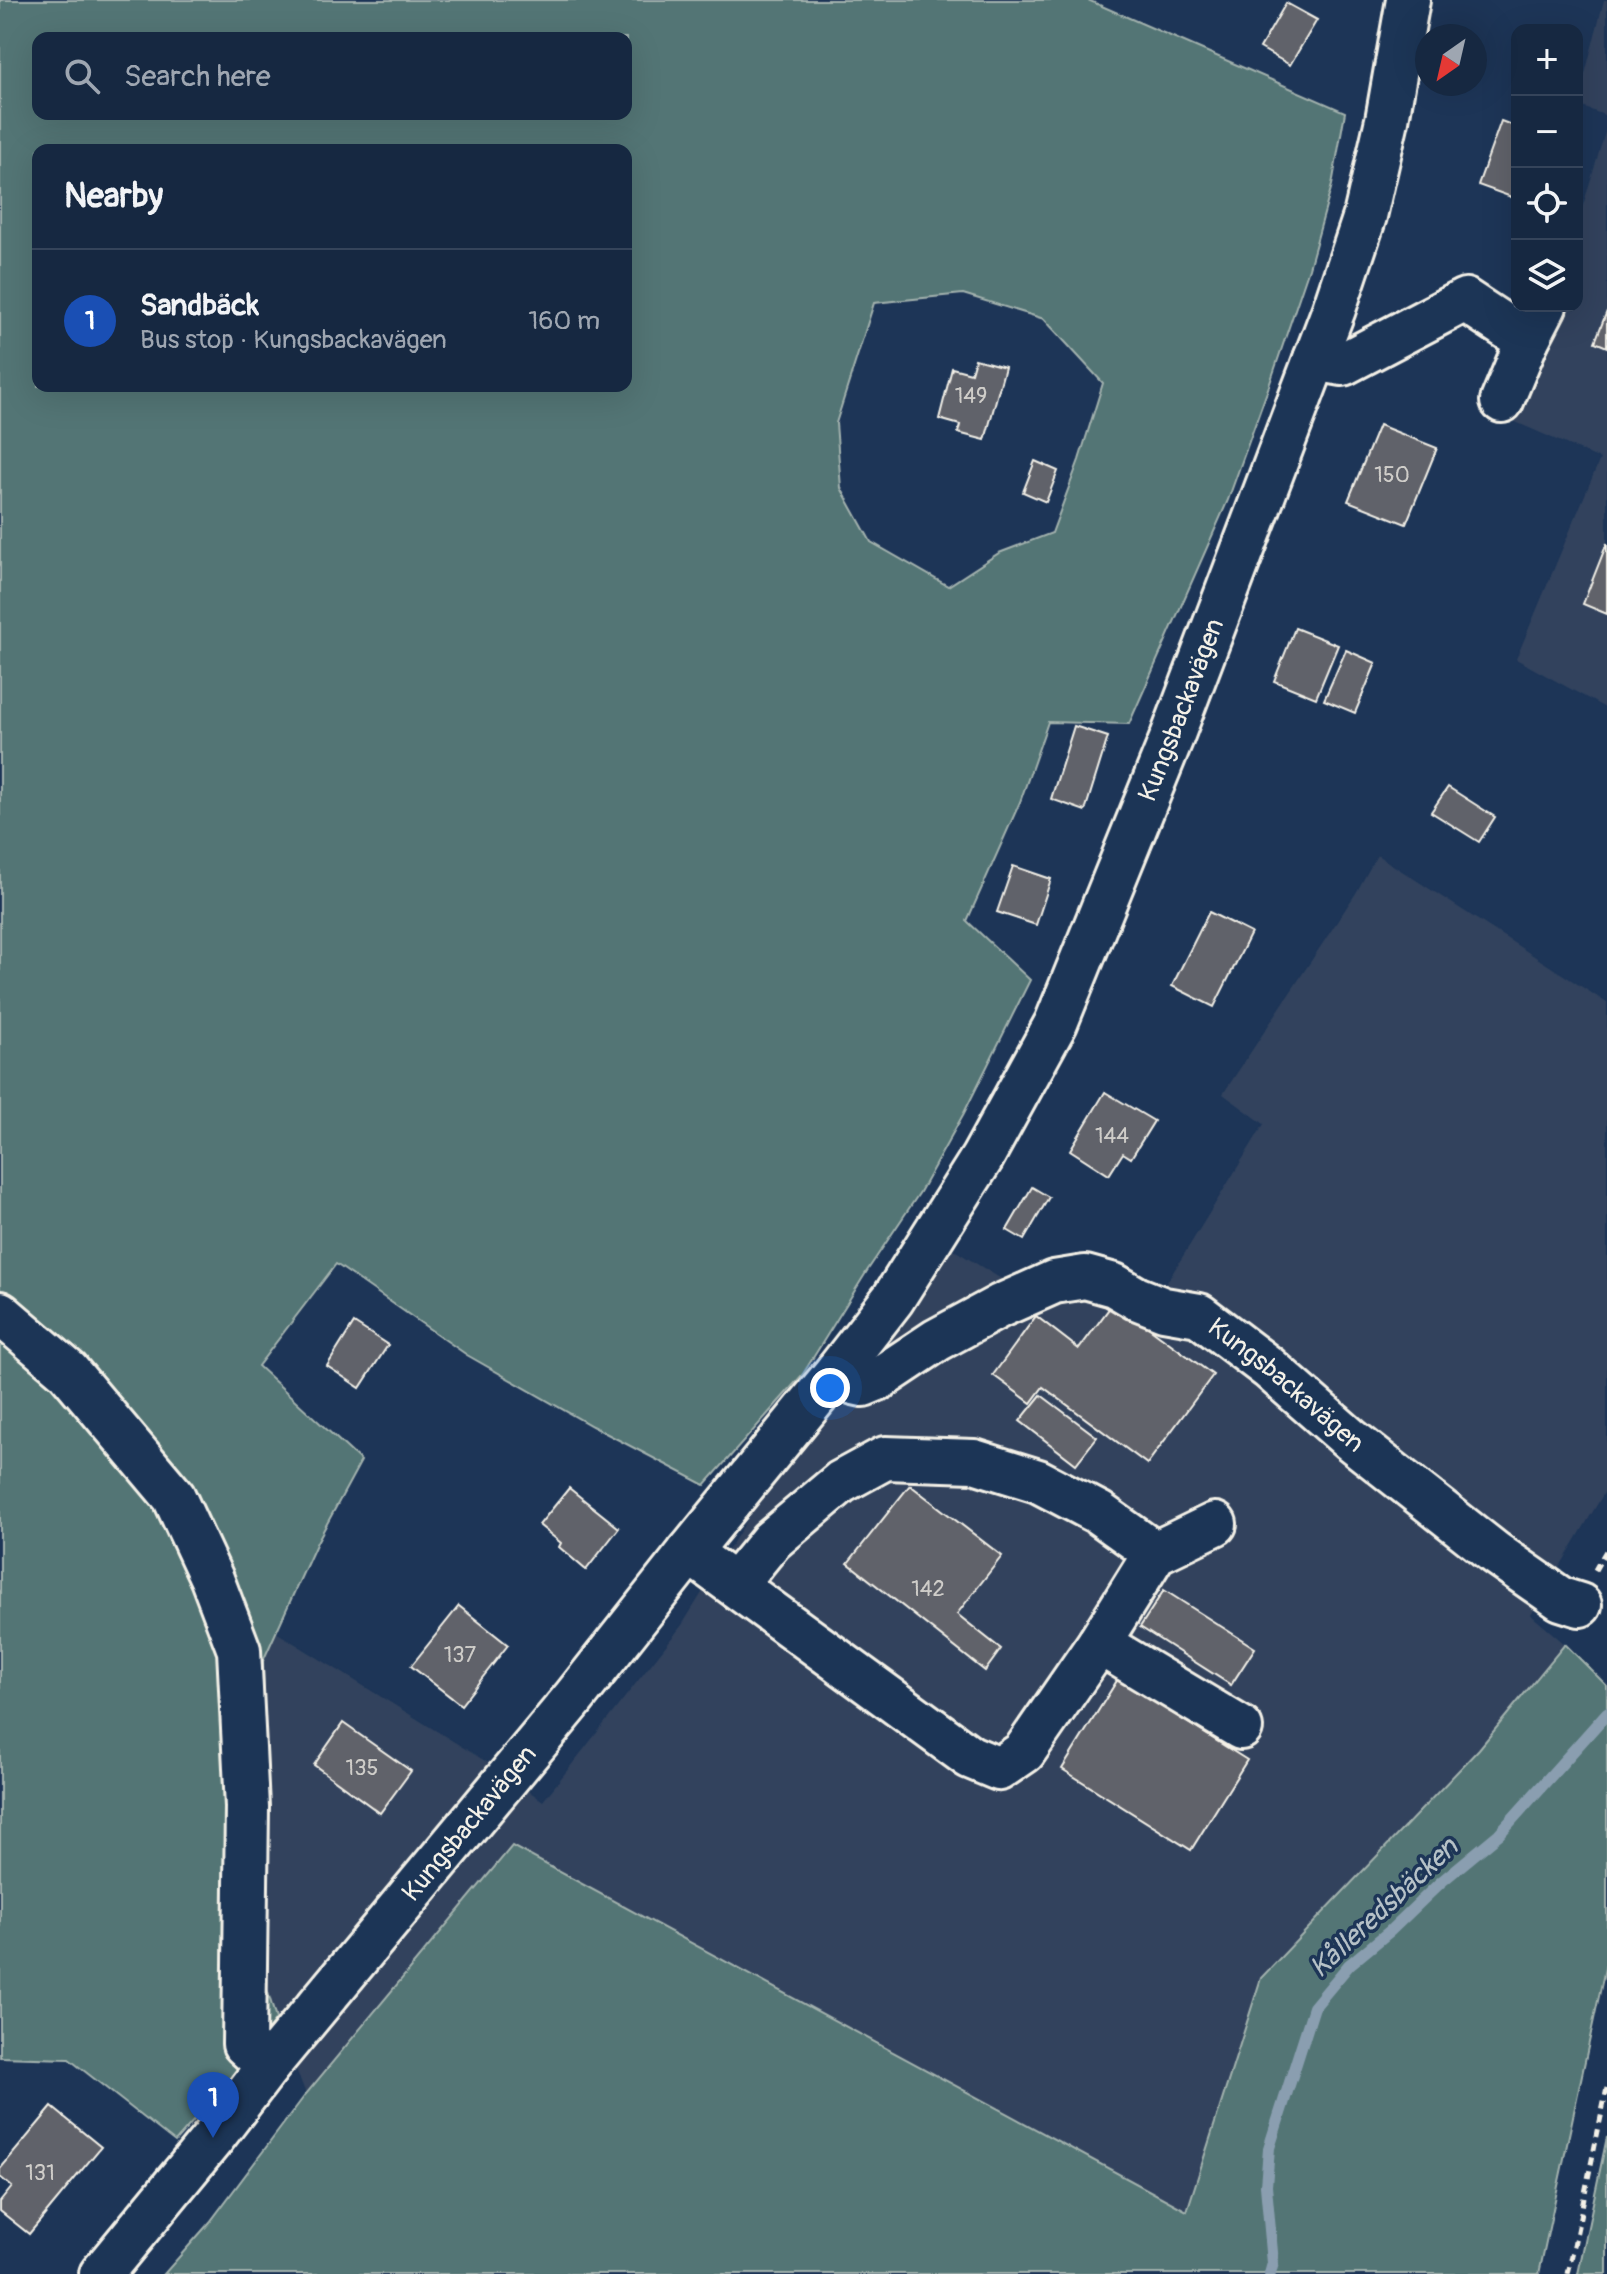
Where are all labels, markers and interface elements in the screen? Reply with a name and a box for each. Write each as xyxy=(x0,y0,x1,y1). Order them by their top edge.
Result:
north arrow xyxy=(1415,24,1487,96)
map controls xyxy=(1511,24,1583,312)
button: + xyxy=(1511,24,1583,96)
search box xyxy=(32,32,632,120)
icon: search xyxy=(60,54,104,98)
text: Search here xyxy=(124,58,271,95)
button: − xyxy=(1511,96,1583,168)
button: locate xyxy=(1511,168,1583,240)
text: Nearby xyxy=(64,175,163,218)
button: layers xyxy=(1511,240,1583,312)
text: Sandbäck xyxy=(140,287,259,324)
text: 1 xyxy=(85,305,95,337)
text: 160 m xyxy=(528,305,600,337)
text: Bus stop · Kungsbackavägen xyxy=(140,324,447,356)
house number: 149 xyxy=(955,382,987,410)
house number: 150 xyxy=(1374,461,1410,489)
street label: Kungsbackavägen xyxy=(1132,614,1231,806)
house number: 144 xyxy=(1095,1122,1129,1150)
street label: Kungsbackavägen xyxy=(1201,1311,1370,1460)
your location xyxy=(810,1368,850,1408)
house number: 142 xyxy=(911,1575,945,1603)
house number: 137 xyxy=(444,1641,477,1669)
street label: Kungsbackavägen xyxy=(395,1739,544,1908)
house number: 135 xyxy=(346,1754,378,1782)
water label: Kålleredsbäcken xyxy=(1303,1830,1466,1986)
pin: 1 xyxy=(187,2072,239,2138)
house number: 131 xyxy=(25,2159,55,2187)

